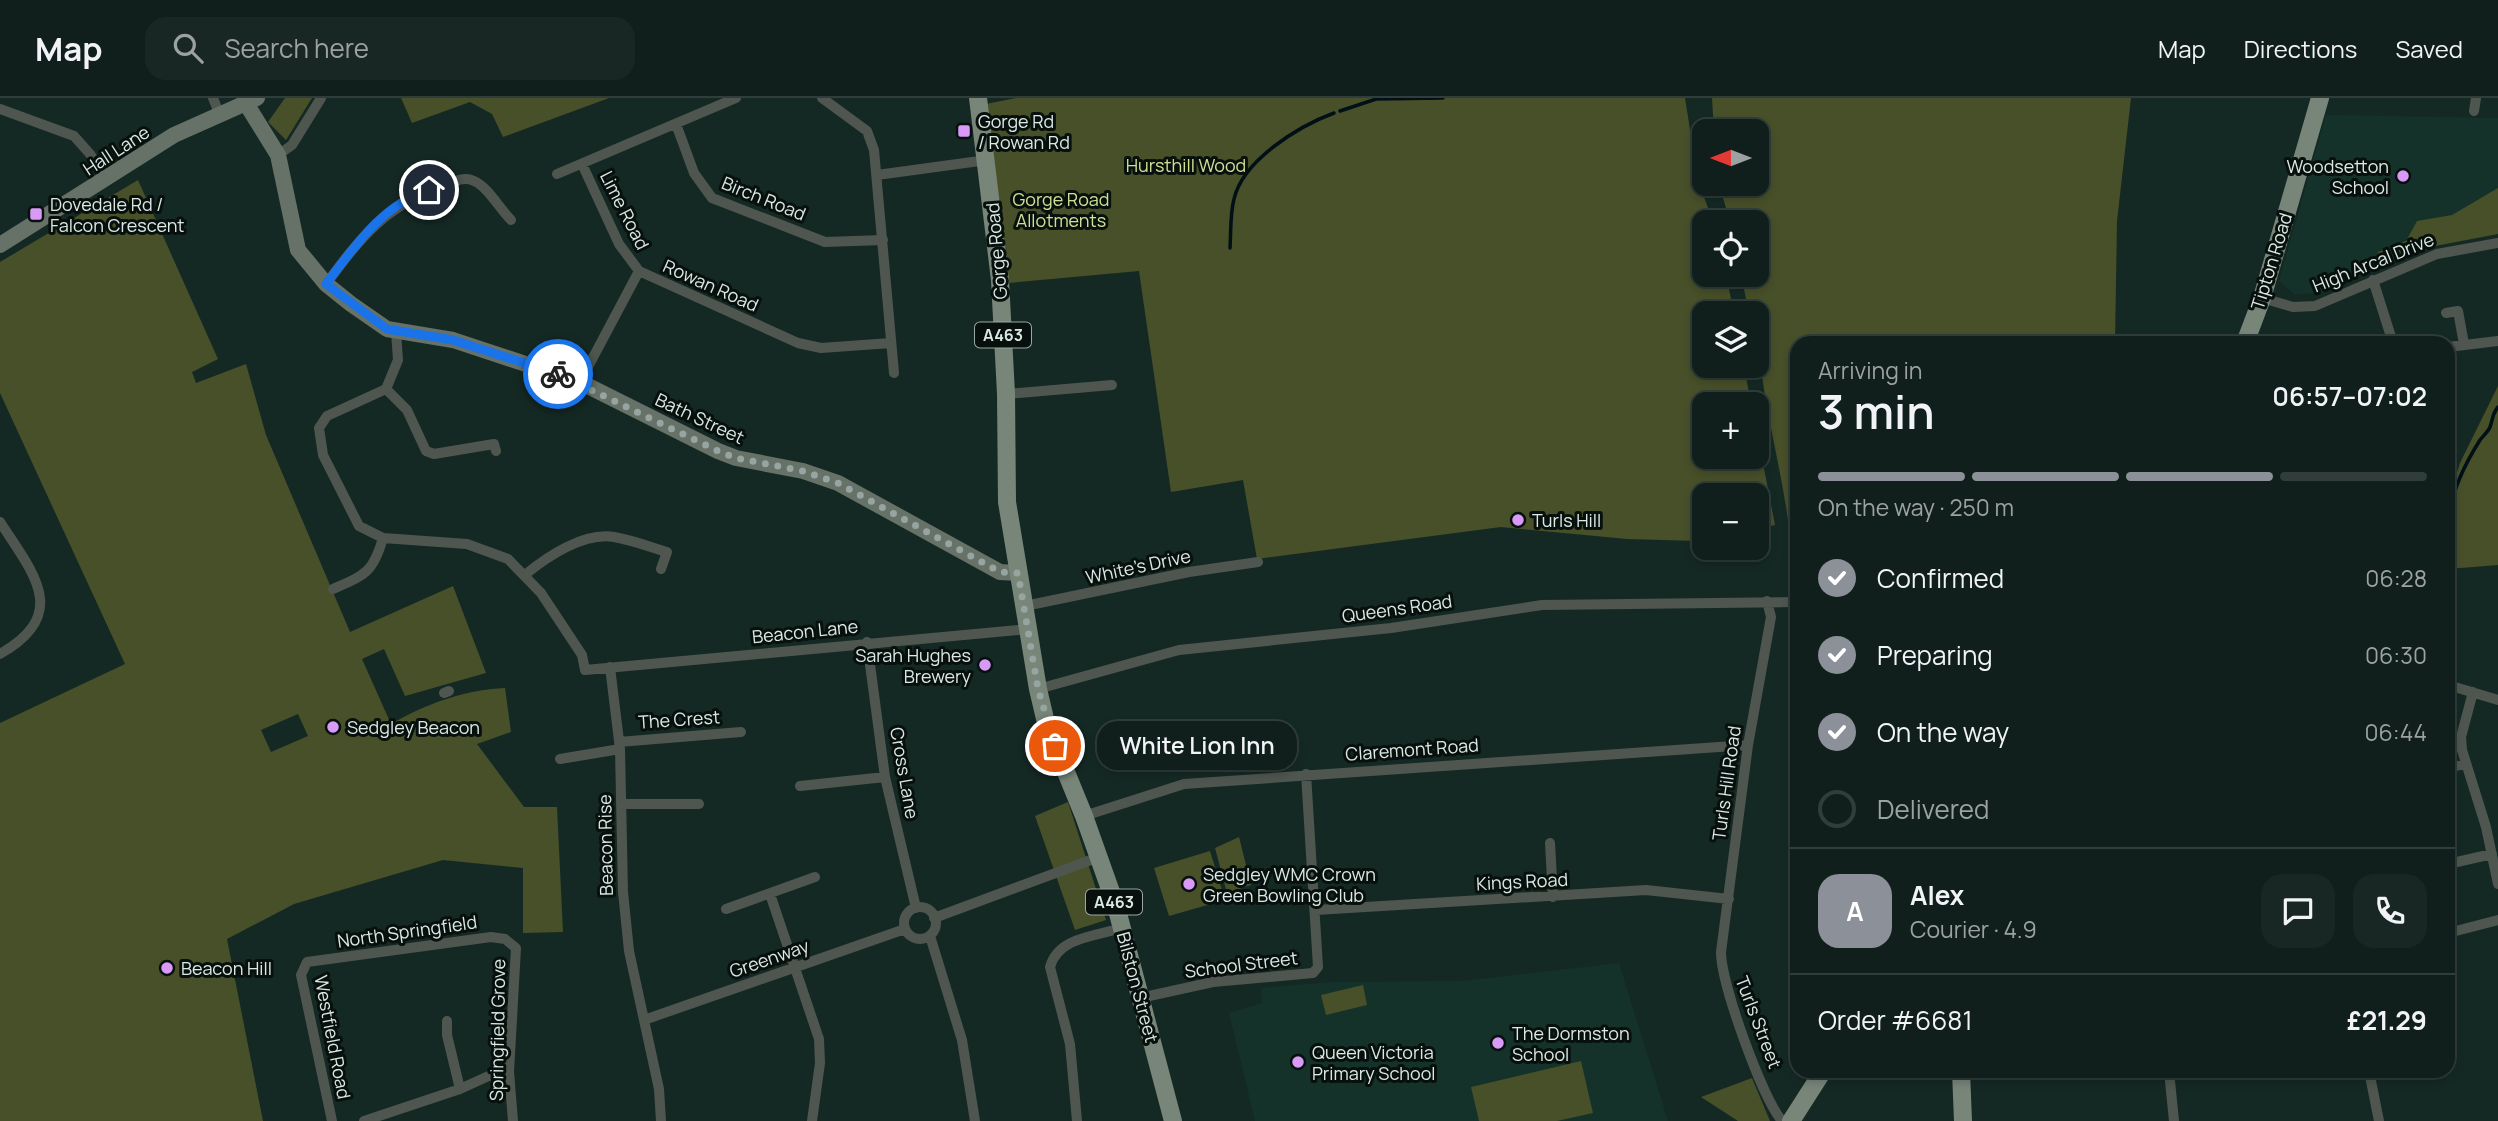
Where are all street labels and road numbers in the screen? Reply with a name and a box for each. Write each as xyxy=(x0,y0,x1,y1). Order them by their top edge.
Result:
street label: Hall Lane xyxy=(78,120,154,180)
street label: Lime Road xyxy=(595,167,655,253)
street label: Birch Road xyxy=(718,170,810,226)
street label: Gorge Road xyxy=(980,202,1012,300)
street label: Tipton Road xyxy=(2245,210,2297,312)
street label: High Arcal Drive xyxy=(2309,227,2437,297)
street label: Rowan Road xyxy=(660,253,762,317)
road number: A463 xyxy=(975,322,1031,347)
street label: Bath Street xyxy=(652,387,748,449)
street label: White's Drive xyxy=(1083,543,1193,589)
street label: Queens Road xyxy=(1340,588,1454,628)
street label: Beacon Lane xyxy=(751,614,859,648)
street label: The Crest xyxy=(637,704,721,734)
street label: Turls Hill Road xyxy=(1706,724,1746,842)
street label: Cross Lane xyxy=(885,725,925,821)
street label: Claremont Road xyxy=(1344,732,1480,766)
street label: Beacon Rise xyxy=(592,794,618,896)
street label: Kings Road xyxy=(1475,867,1569,895)
road number: A463 xyxy=(1086,890,1142,915)
street label: North Springfield xyxy=(336,909,478,953)
street label: Bilston Street xyxy=(1112,929,1164,1045)
street label: Greenway xyxy=(726,933,812,983)
street label: School Street xyxy=(1183,945,1299,983)
street label: Springfield Grove xyxy=(484,959,510,1101)
street label: Turls Street xyxy=(1730,972,1788,1072)
street label: Westfield Road xyxy=(309,973,357,1101)

